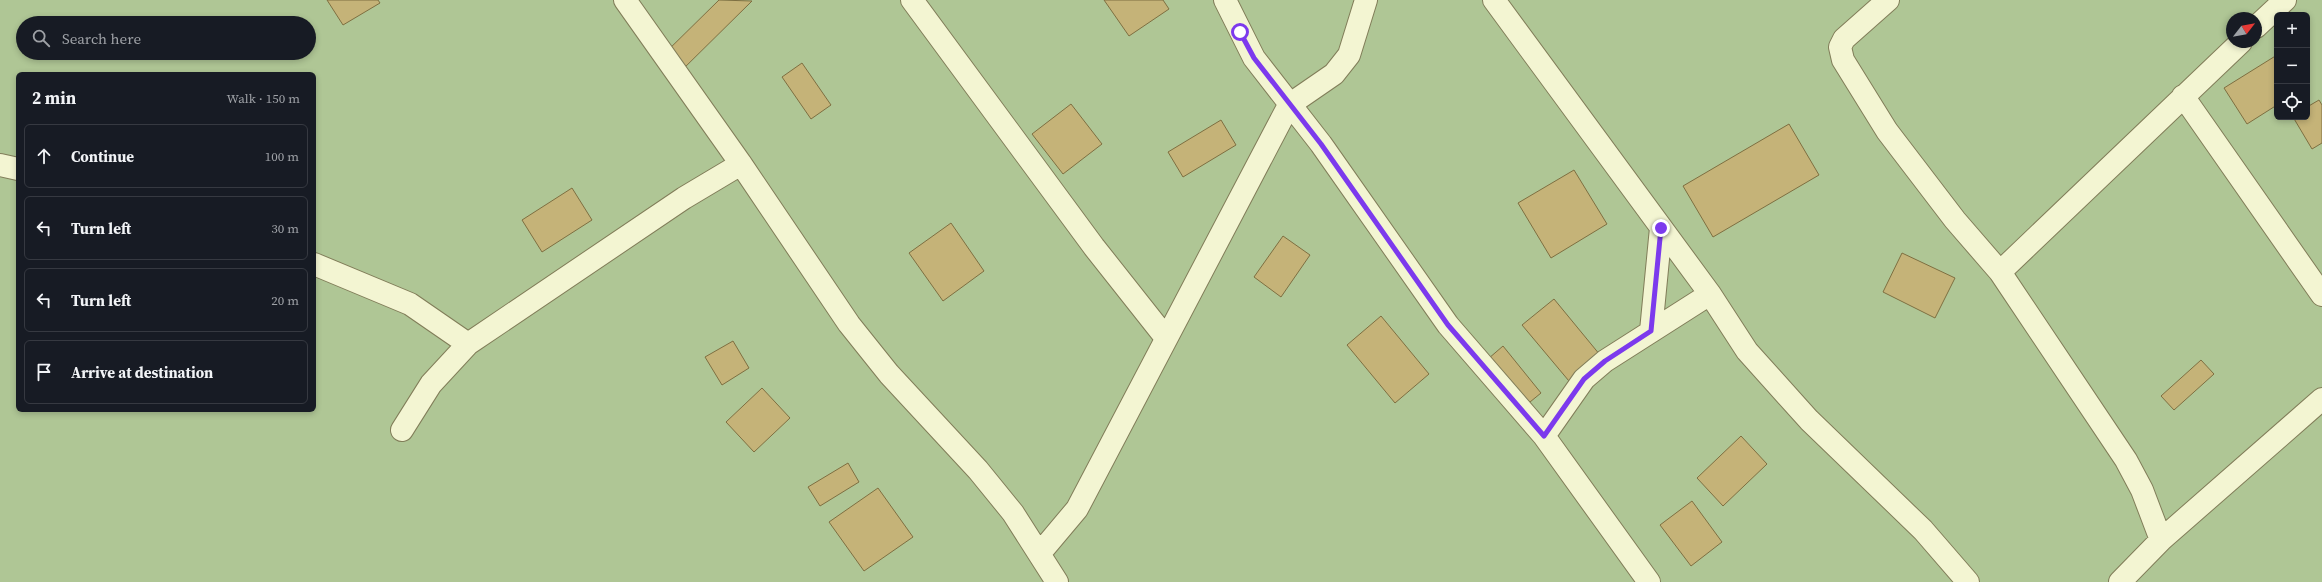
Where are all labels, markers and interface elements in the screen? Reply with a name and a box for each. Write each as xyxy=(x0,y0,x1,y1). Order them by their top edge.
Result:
north arrow xyxy=(2226,12,2262,48)
map controls xyxy=(2274,12,2310,120)
button: + xyxy=(2274,12,2310,48)
search box xyxy=(16,16,316,60)
route start xyxy=(1231,23,1249,41)
icon: search xyxy=(30,27,52,49)
text: Search here xyxy=(62,28,141,49)
button: − xyxy=(2274,48,2310,84)
button: locate xyxy=(2274,84,2310,120)
text: 2 min xyxy=(32,86,76,110)
text: Walk · 150 m xyxy=(227,90,300,107)
icon: ahead xyxy=(33,145,55,167)
text: Continue xyxy=(71,146,134,167)
text: 100 m xyxy=(265,148,299,165)
icon: left xyxy=(33,217,55,239)
text: Turn left xyxy=(71,218,131,239)
route end xyxy=(1652,219,1670,237)
text: 30 m xyxy=(271,220,299,237)
icon: left xyxy=(33,289,55,311)
text: Turn left xyxy=(71,290,131,311)
text: 20 m xyxy=(271,292,299,309)
icon: arrive xyxy=(33,361,55,383)
text: Arrive at destination xyxy=(71,362,213,383)

